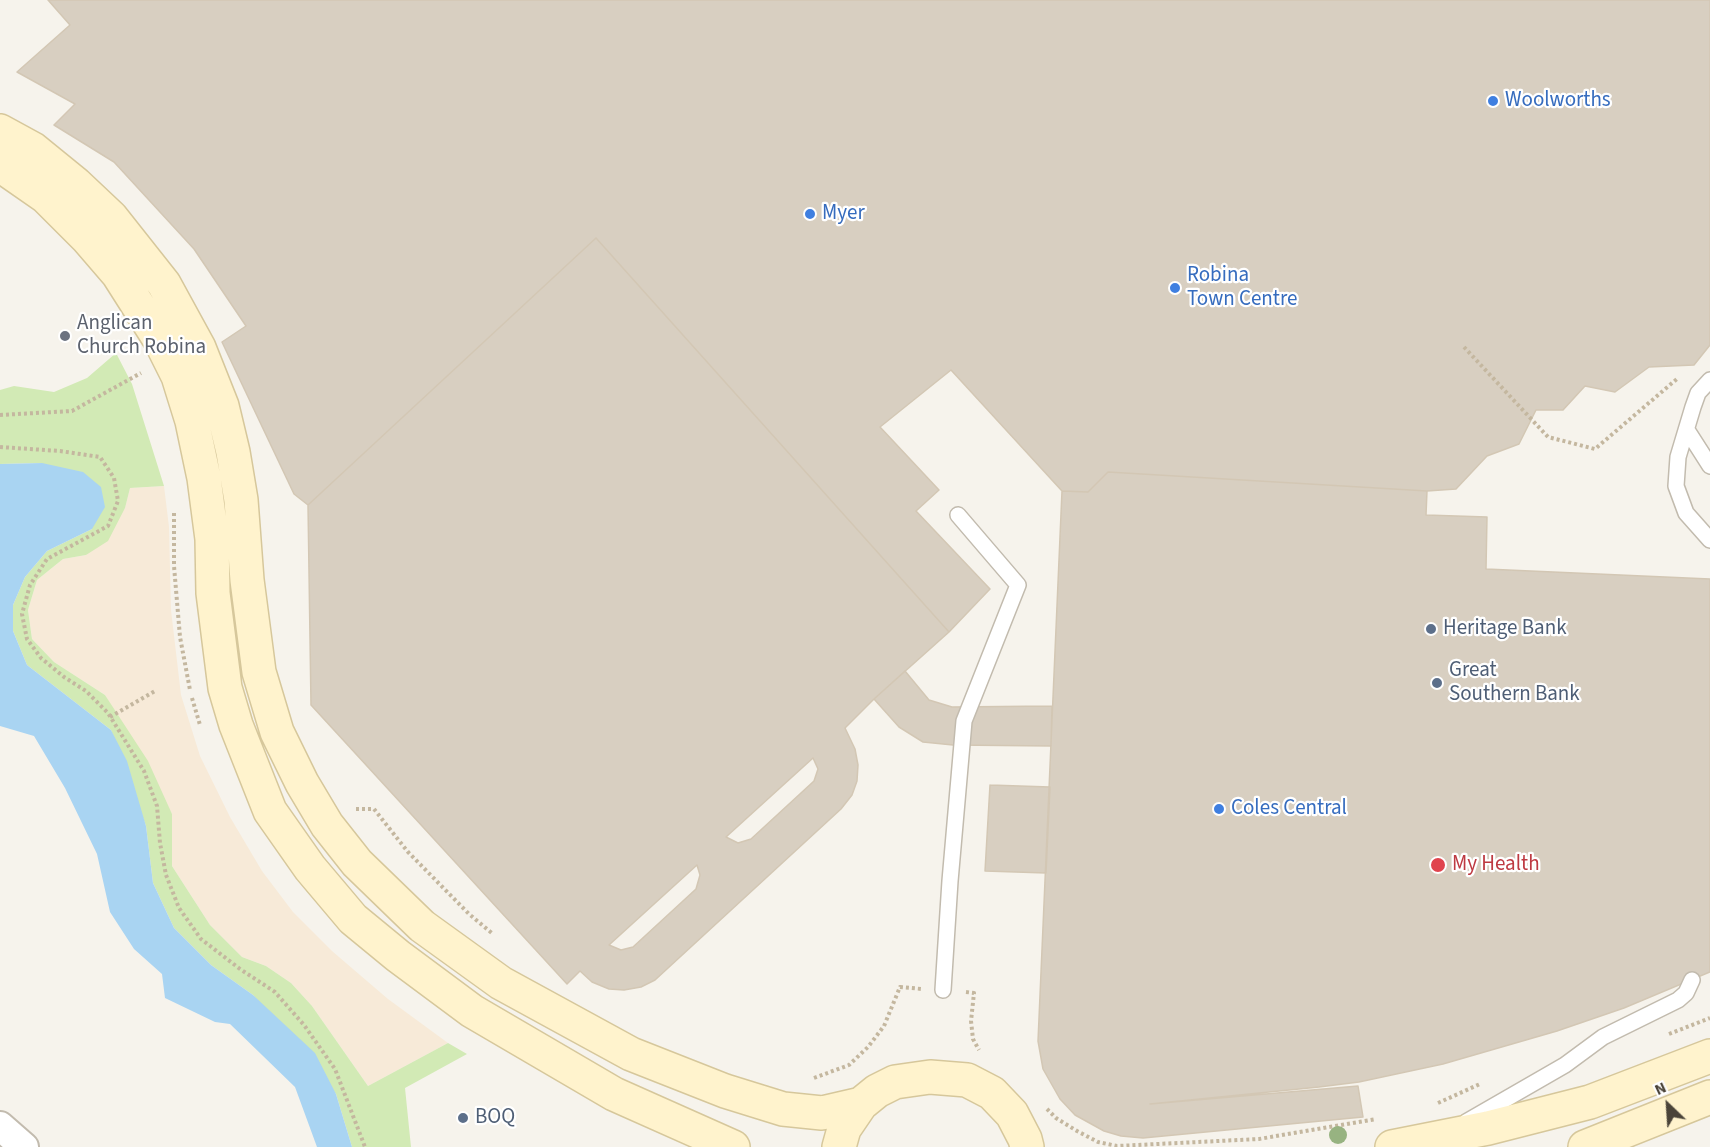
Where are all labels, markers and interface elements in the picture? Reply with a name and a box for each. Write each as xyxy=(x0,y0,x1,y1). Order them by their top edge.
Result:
place label: Woolworths xyxy=(1505,88,1611,114)
marker: Woolworths xyxy=(1486,94,1500,108)
place label: Myer xyxy=(822,201,865,227)
marker: Myer xyxy=(803,207,817,221)
place label: Robina Town Centre xyxy=(1187,263,1297,313)
marker: Robina Town Centre xyxy=(1168,281,1182,295)
place label: Anglican Church Robina xyxy=(77,311,206,361)
marker: Anglican Church Robina xyxy=(58,329,72,343)
place label: Heritage Bank xyxy=(1443,616,1567,642)
marker: Heritage Bank xyxy=(1424,622,1438,636)
place label: Great Southern Bank xyxy=(1449,658,1580,708)
marker: Great Southern Bank xyxy=(1430,676,1444,690)
place label: Coles Central xyxy=(1231,796,1347,822)
marker: Coles Central xyxy=(1212,802,1226,816)
place label: My Health xyxy=(1452,852,1540,878)
marker: My Health xyxy=(1429,856,1447,874)
north arrow xyxy=(1638,1075,1698,1135)
text: N xyxy=(1651,1076,1670,1101)
place label: BOQ xyxy=(475,1105,515,1131)
marker: BOQ xyxy=(456,1111,470,1125)

